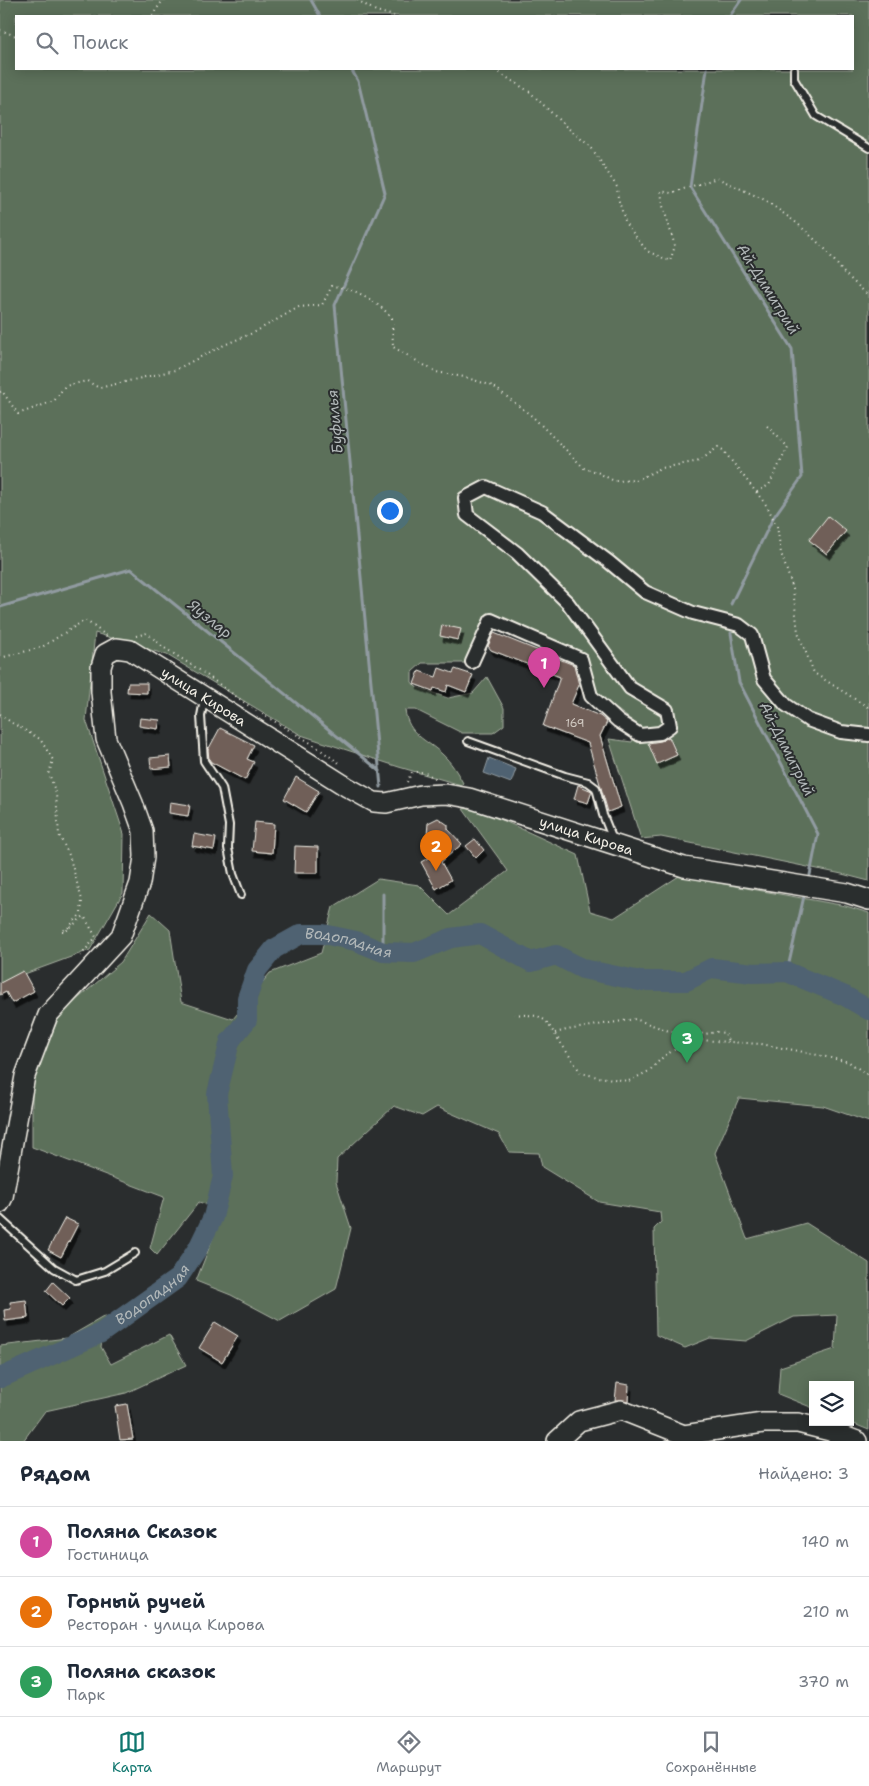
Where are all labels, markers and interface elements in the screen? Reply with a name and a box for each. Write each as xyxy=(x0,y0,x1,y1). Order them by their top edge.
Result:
search box xyxy=(15,15,854,70)
icon: search xyxy=(33,29,61,57)
text: Поиск xyxy=(73,30,128,55)
water label: Ай-Димитрий xyxy=(732,240,804,338)
water label: Буфилья xyxy=(322,389,348,455)
your location xyxy=(377,498,403,524)
water label: Яузлар xyxy=(183,594,236,643)
pin: 1 xyxy=(528,647,560,688)
street label: улица Кирова xyxy=(158,663,250,730)
water label: Ай-Димитрий xyxy=(755,698,819,800)
house number: 169 xyxy=(566,716,584,731)
street label: улица Кирова xyxy=(537,812,636,859)
pin: 2 xyxy=(420,830,452,871)
water label: Водопадная xyxy=(305,924,392,962)
pin: 3 xyxy=(671,1022,703,1063)
water label: Водопадная xyxy=(111,1260,194,1330)
map controls xyxy=(809,1381,854,1426)
button: layers xyxy=(809,1381,854,1426)
text: Рядом xyxy=(20,1460,90,1488)
text: Найдено: 3 xyxy=(758,1463,849,1484)
text: Поляна Сказок xyxy=(67,1519,217,1544)
text: 1 xyxy=(32,1531,40,1552)
text: 140 m xyxy=(802,1531,849,1552)
text: Гостиница xyxy=(67,1544,149,1565)
text: Горный ручей xyxy=(67,1589,205,1614)
text: 2 xyxy=(30,1601,42,1622)
text: 210 m xyxy=(802,1601,849,1622)
text: Ресторан · улица Кирова xyxy=(67,1614,265,1635)
text: Поляна сказок xyxy=(67,1659,216,1684)
text: 3 xyxy=(30,1671,42,1692)
text: 370 m xyxy=(798,1671,849,1692)
text: Парк xyxy=(67,1684,105,1705)
tab: Карта xyxy=(112,1728,152,1776)
tab: Маршрут xyxy=(376,1728,441,1776)
tab: Сохранённые xyxy=(666,1728,757,1776)

